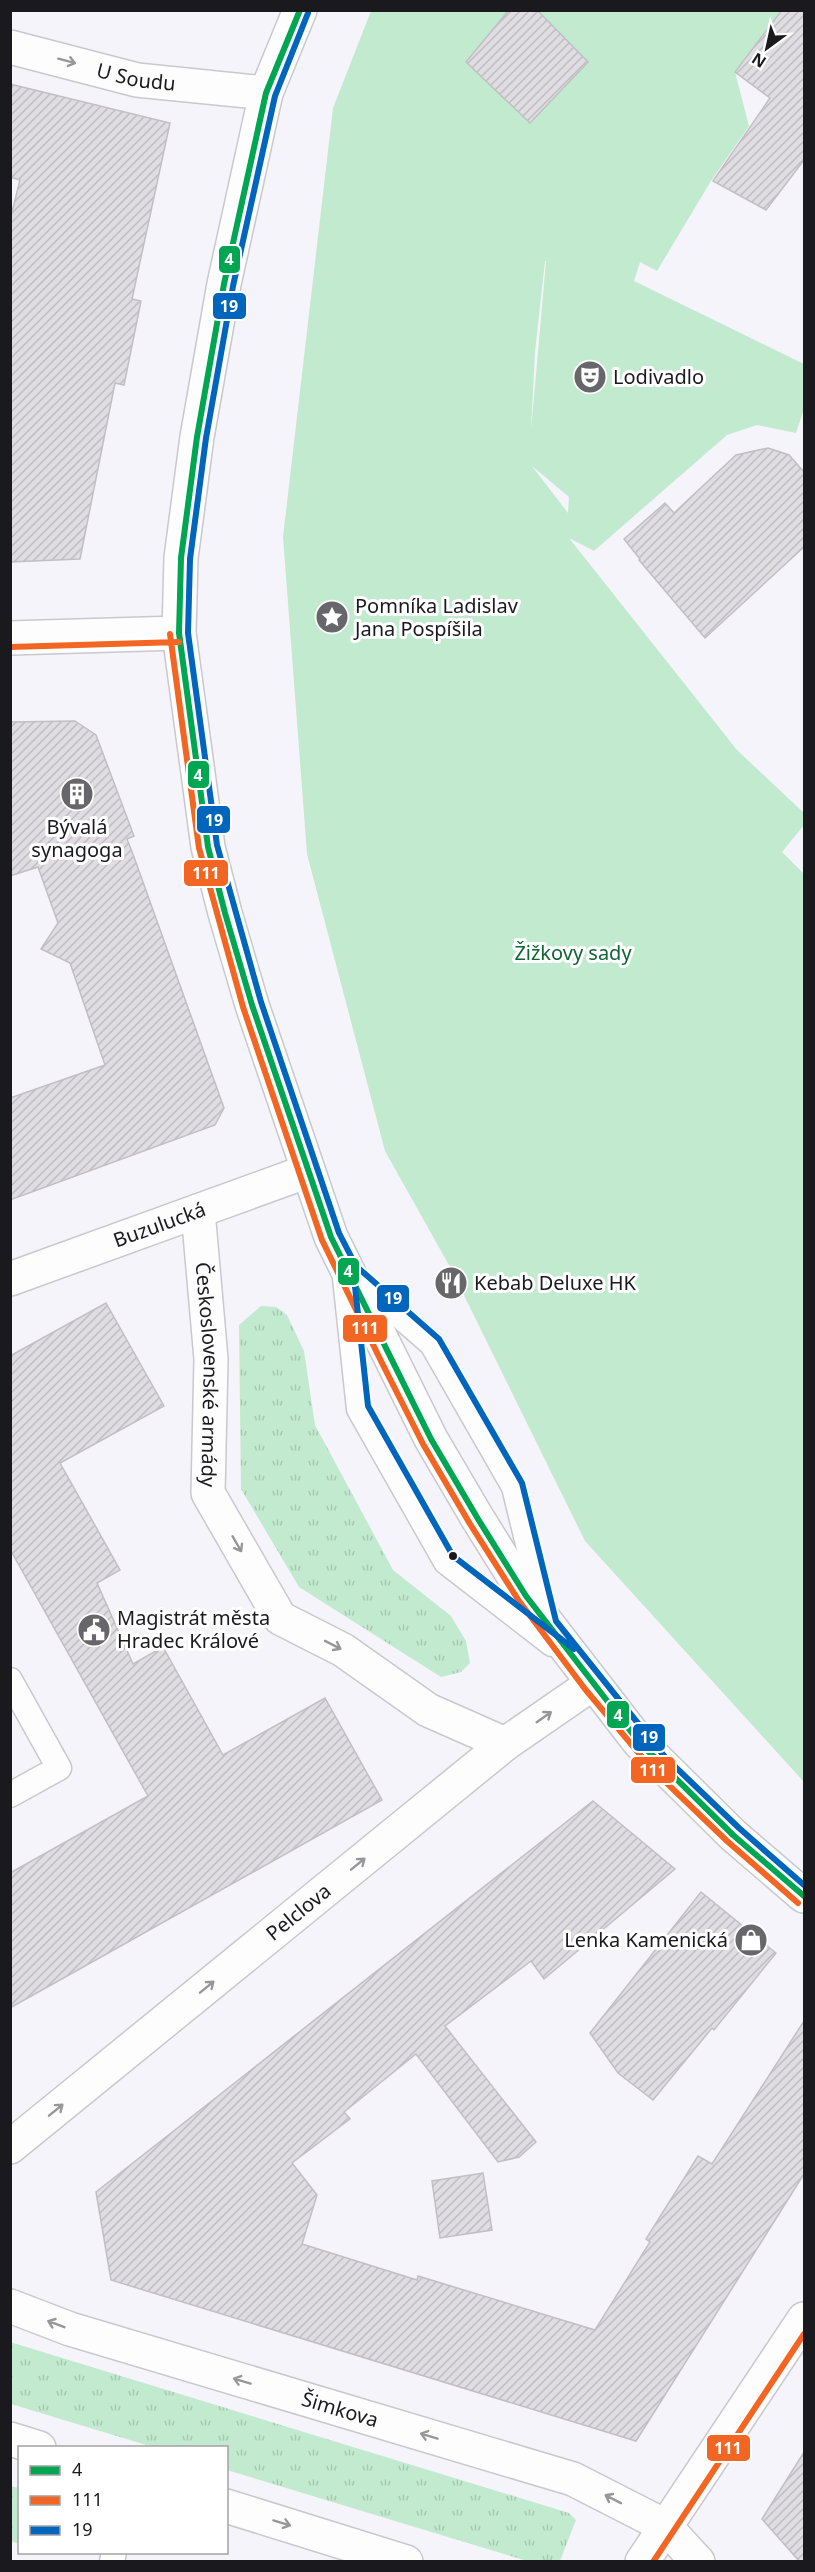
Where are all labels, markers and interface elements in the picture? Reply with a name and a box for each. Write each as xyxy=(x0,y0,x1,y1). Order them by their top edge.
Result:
north arrow xyxy=(737,18,797,78)
text: N xyxy=(747,48,770,73)
one-way arrow xyxy=(57,56,76,68)
street label: U Soudu xyxy=(94,56,177,97)
line badge: 4 xyxy=(218,245,241,274)
text: 4 xyxy=(224,248,234,270)
line badge: 19 xyxy=(212,292,247,320)
text: 19 xyxy=(220,295,238,317)
theatre icon: Lodivadlo xyxy=(572,359,608,395)
place label: Lodivadlo xyxy=(613,363,704,390)
place label: Pomníka Ladislav Jana Pospíšila xyxy=(353,592,519,642)
place icon: Pomníka Ladislav Jana Pospíšila xyxy=(314,599,350,635)
line badge: 4 xyxy=(187,760,210,789)
text: 4 xyxy=(193,764,203,786)
building icon: Bývalá synagoga xyxy=(59,776,95,812)
line badge: 19 xyxy=(196,805,231,834)
text: 19 xyxy=(205,809,223,831)
place label: Bývalá synagoga xyxy=(31,813,123,863)
line badge: 111 xyxy=(183,859,229,887)
text: 111 xyxy=(192,862,220,884)
park label: Žižkovy sady xyxy=(514,939,632,966)
street label: Buzulucká xyxy=(109,1195,209,1253)
line badge: 4 xyxy=(337,1257,360,1286)
text: 4 xyxy=(343,1260,353,1282)
street label: Československé armády xyxy=(190,1261,225,1488)
restaurant icon: Kebab Deluxe HK xyxy=(433,1265,469,1301)
place label: Kebab Deluxe HK xyxy=(474,1269,637,1296)
line badge: 19 xyxy=(376,1284,410,1313)
text: 19 xyxy=(384,1287,402,1309)
line badge: 111 xyxy=(342,1314,388,1343)
text: 111 xyxy=(351,1317,379,1339)
one-way arrow xyxy=(232,1535,244,1552)
unlabelled marker xyxy=(447,1550,459,1562)
place label: Magistrát města Hradec Králové xyxy=(117,1604,270,1654)
public building icon: Magistrát města Hradec Králové xyxy=(76,1612,112,1648)
one-way arrow xyxy=(323,1640,341,1651)
line badge: 4 xyxy=(606,1700,630,1729)
text: 4 xyxy=(613,1704,623,1726)
one-way arrow xyxy=(536,1711,552,1723)
line badge: 19 xyxy=(632,1723,666,1752)
text: 19 xyxy=(640,1726,658,1748)
line badge: 111 xyxy=(630,1756,676,1784)
text: 111 xyxy=(639,1759,667,1781)
one-way arrow xyxy=(350,1857,366,1870)
street label: Pelclova xyxy=(260,1877,336,1946)
shop icon: Lenka Kamenická xyxy=(733,1922,769,1958)
place label: Lenka Kamenická xyxy=(564,1926,728,1953)
one-way arrow xyxy=(199,1980,214,1994)
one-way arrow xyxy=(48,2104,64,2117)
one-way arrow xyxy=(47,2318,66,2329)
one-way arrow xyxy=(233,2375,252,2386)
street label: Šimkova xyxy=(299,2385,382,2433)
one-way arrow xyxy=(420,2430,439,2441)
line badge: 111 xyxy=(706,2434,751,2462)
text: 111 xyxy=(714,2437,742,2459)
legend xyxy=(18,2446,228,2554)
text: 4 xyxy=(72,2457,82,2481)
text: 111 xyxy=(72,2487,103,2511)
one-way arrow xyxy=(605,2493,623,2504)
text: 19 xyxy=(72,2517,93,2541)
one-way arrow xyxy=(272,2518,291,2529)

